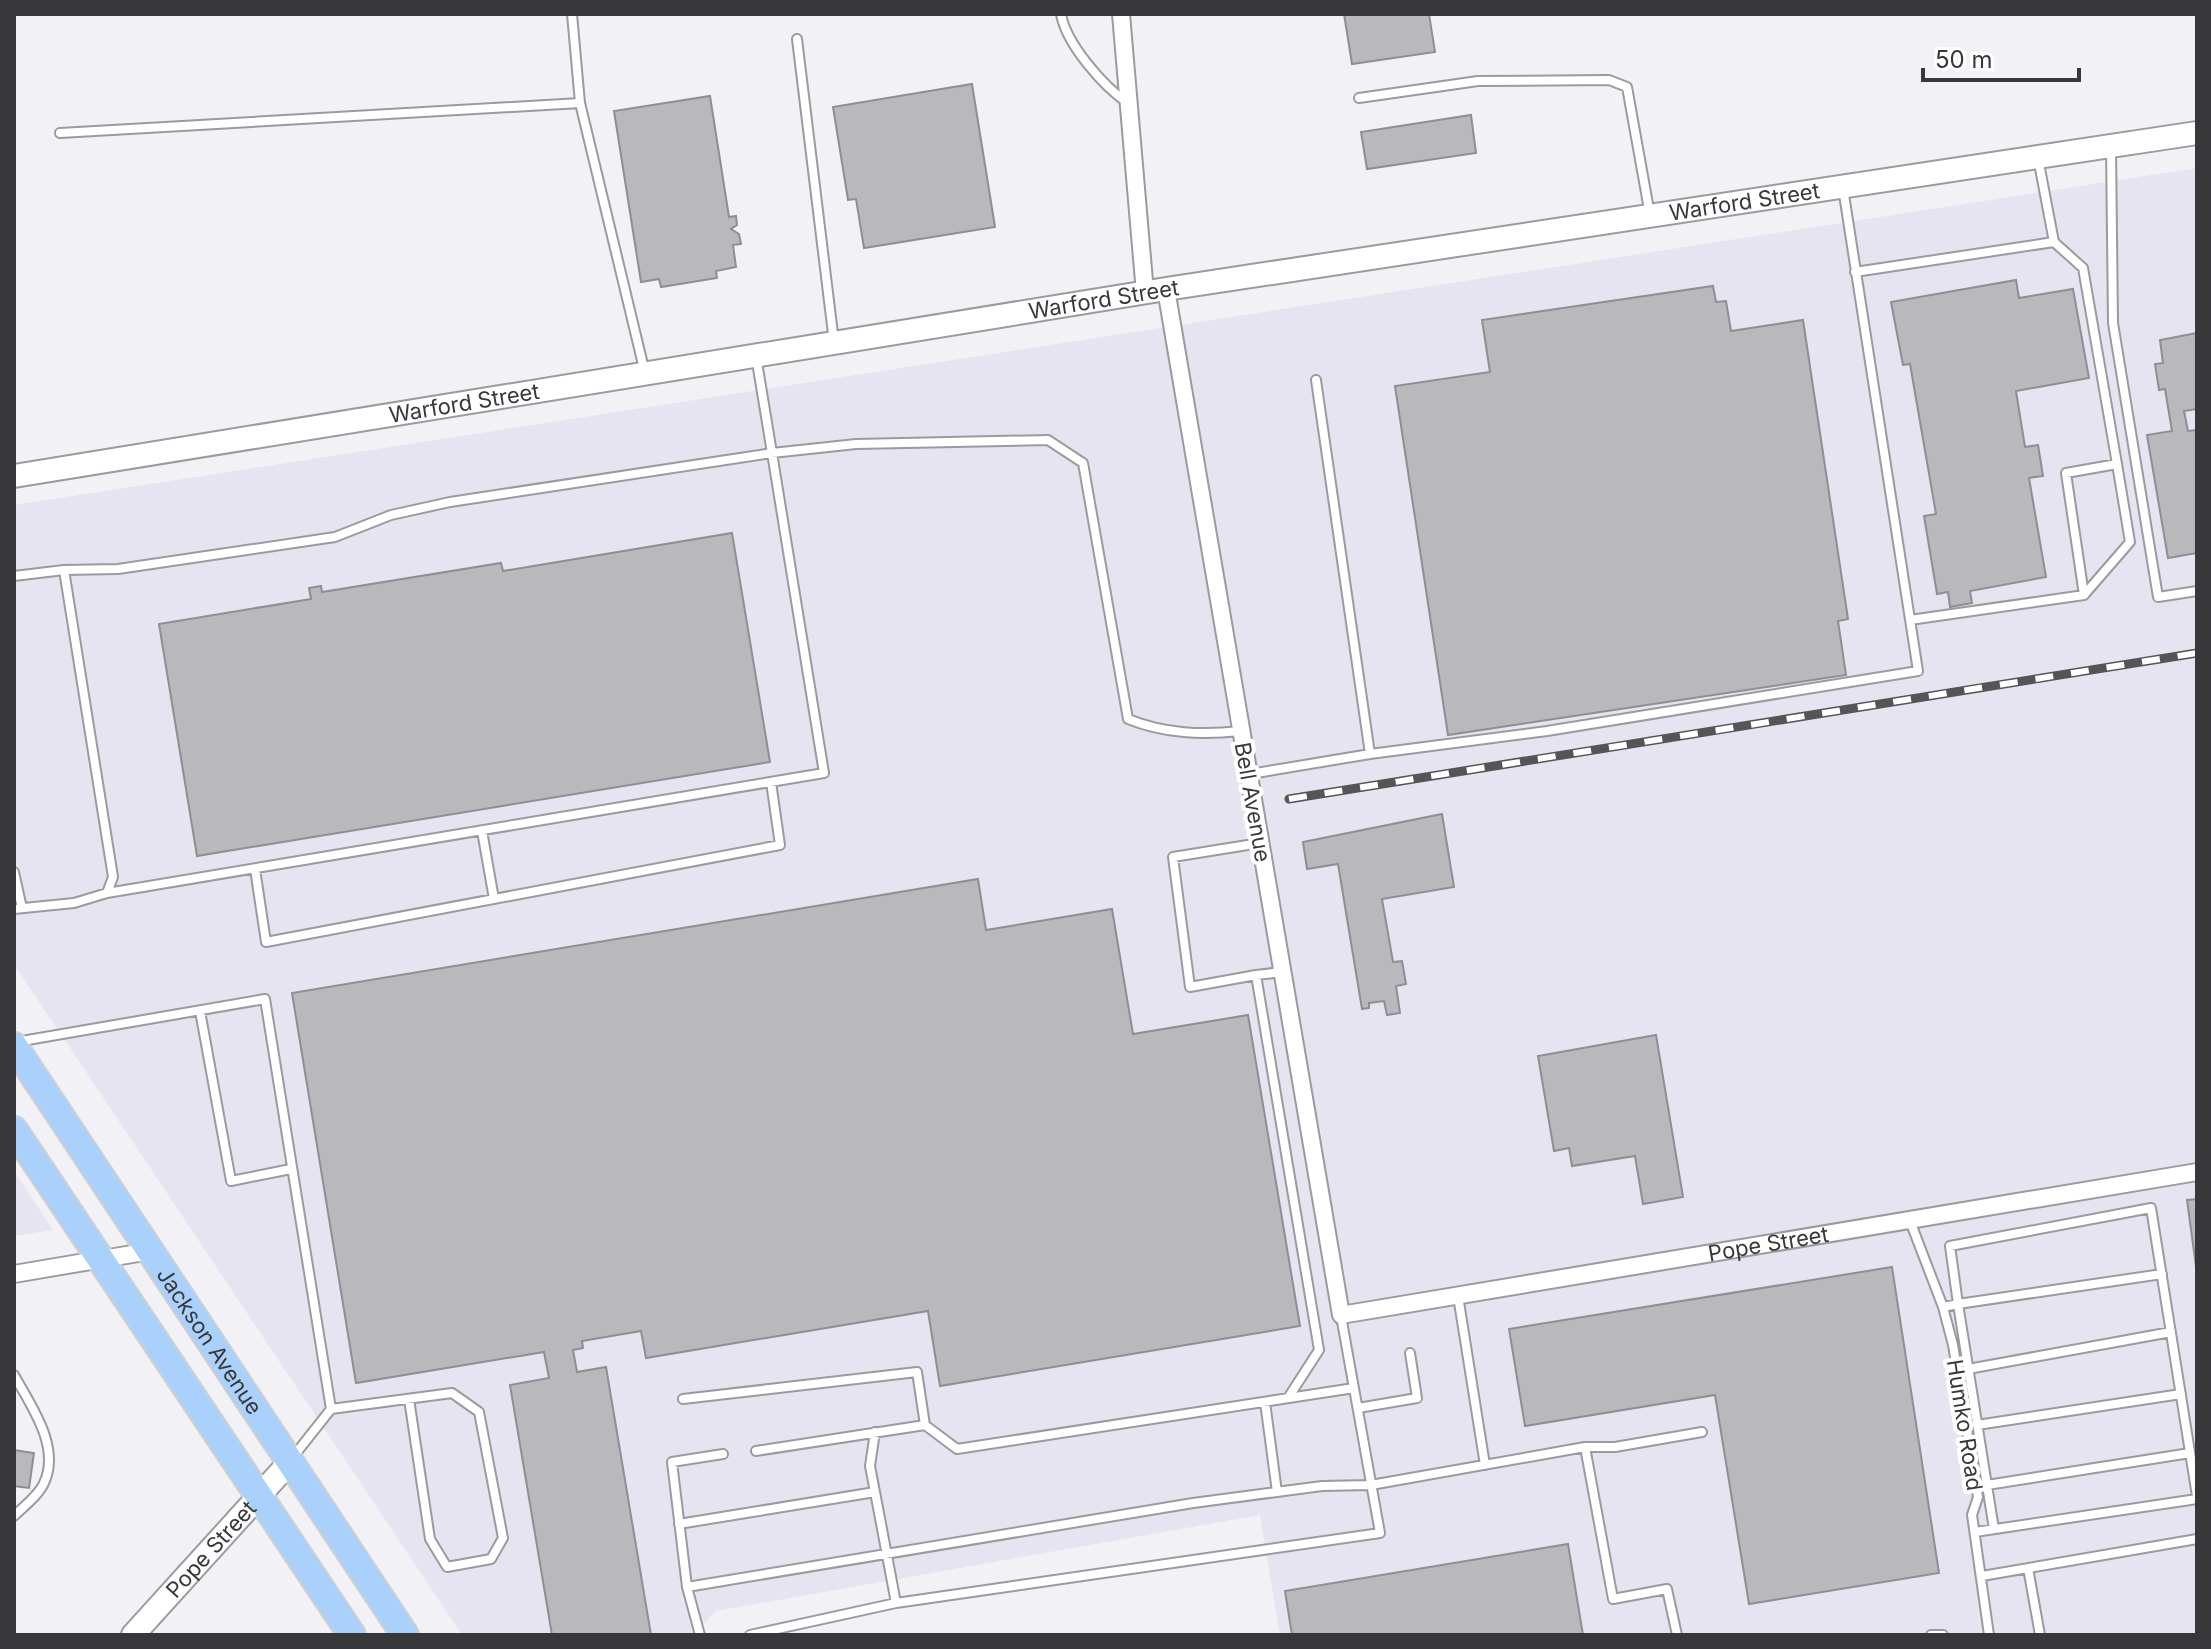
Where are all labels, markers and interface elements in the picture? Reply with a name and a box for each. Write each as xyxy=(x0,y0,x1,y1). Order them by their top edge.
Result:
scale bar xyxy=(1923,32,2079,82)
text: 50 m xyxy=(1935,45,1993,74)
street label: Warford Street xyxy=(1667,177,1821,226)
street label: Warford Street xyxy=(1027,274,1181,324)
street label: Warford Street xyxy=(387,378,541,428)
street label: Bell Avenue xyxy=(1230,740,1276,864)
street label: Pope Street xyxy=(1706,1221,1830,1266)
street label: Jackson Avenue xyxy=(152,1263,268,1419)
street label: Humko Road xyxy=(1942,1357,1988,1493)
street label: Pope Street xyxy=(160,1495,261,1603)

